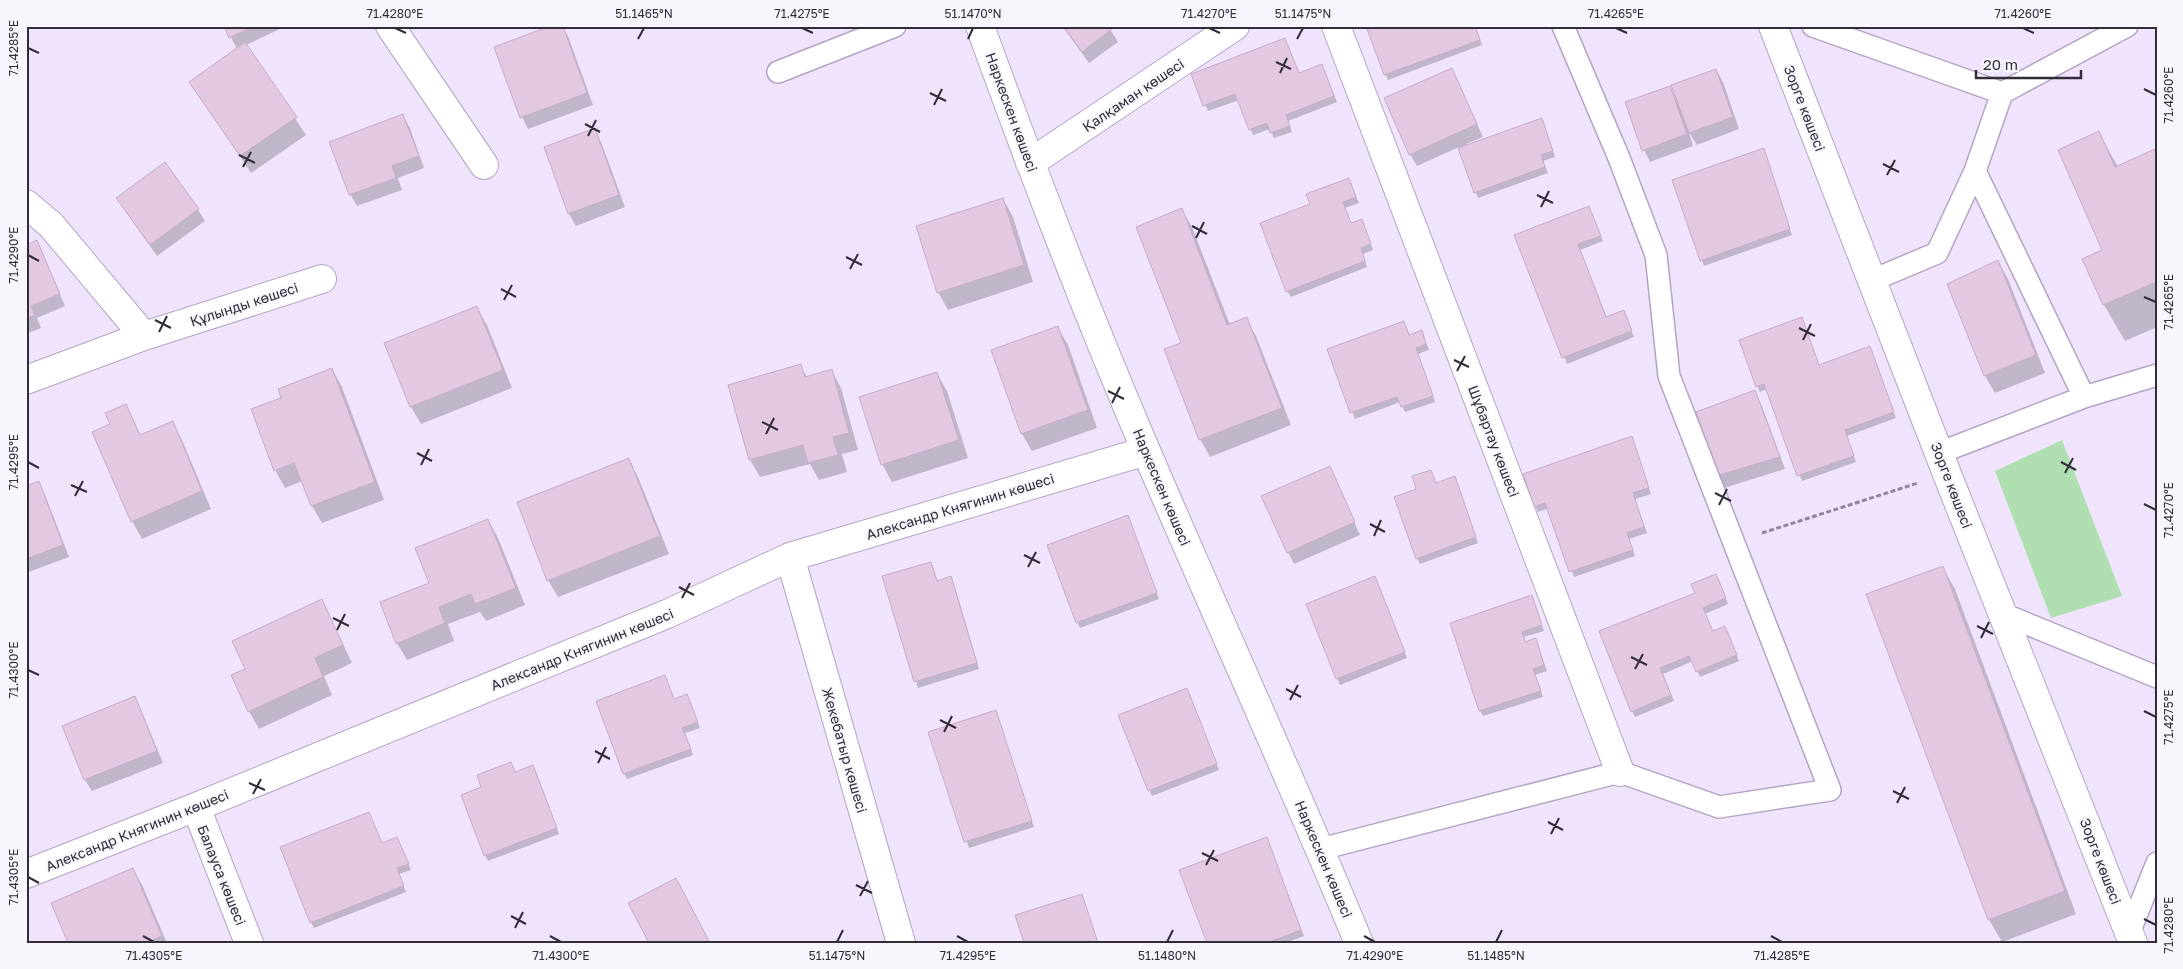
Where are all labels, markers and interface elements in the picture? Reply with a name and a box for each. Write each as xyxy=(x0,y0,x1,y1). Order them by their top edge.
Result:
text: 71.4280°E xyxy=(367,6,423,21)
text: 51.1465°N xyxy=(615,6,673,21)
text: 71.4275°E xyxy=(774,6,830,21)
text: 51.1470°N xyxy=(944,6,1002,21)
text: 71.4270°E xyxy=(1181,6,1237,21)
text: 51.1475°N xyxy=(1275,6,1331,21)
text: 71.4265°E xyxy=(1588,6,1644,21)
text: 71.4260°E xyxy=(1995,6,2051,21)
text: 71.4285°E xyxy=(6,20,21,76)
scale bar xyxy=(1976,48,2080,80)
street label: Наркескен көшесі xyxy=(983,50,1041,174)
street label: Қалқаман көшесі xyxy=(1079,55,1187,135)
text: 20 m xyxy=(1983,55,2018,73)
street label: Зорге көшесі xyxy=(1781,63,1829,153)
text: 71.4260°E xyxy=(2161,67,2176,123)
text: 71.4290°E xyxy=(6,227,21,283)
text: 71.4265°E xyxy=(2161,274,2176,330)
street label: Құлынды көшесі xyxy=(188,278,301,330)
street label: Шұбартау көшесі xyxy=(1464,383,1523,500)
street label: Наркескен көшесі xyxy=(1130,426,1194,548)
text: 71.4295°E xyxy=(6,434,21,490)
street label: Зорге көшесі xyxy=(1928,440,1976,530)
street label: Александр Княгинин көшесі xyxy=(864,469,1056,543)
text: 71.4270°E xyxy=(2161,482,2176,538)
street label: Александр Княгинин көшесі xyxy=(488,604,676,694)
text: 71.4300°E xyxy=(6,641,21,699)
street label: Жекебатыр көшесі xyxy=(819,685,871,815)
text: 71.4275°E xyxy=(2161,689,2176,745)
street label: Александр Княгинин көшесі xyxy=(43,785,231,875)
street label: Наркескен көшесі xyxy=(1292,798,1356,920)
street label: Зорге көшесі xyxy=(2077,816,2125,906)
street label: Балауса көшесі xyxy=(194,822,250,928)
text: 71.4305°E xyxy=(6,849,21,905)
text: 71.4280°E xyxy=(2161,897,2176,953)
text: 71.4305°E xyxy=(126,948,182,963)
text: 71.4300°E xyxy=(532,948,590,963)
text: 51.1475°N xyxy=(809,948,865,963)
text: 71.4295°E xyxy=(940,948,996,963)
text: 51.1480°N xyxy=(1138,948,1196,963)
text: 71.4290°E xyxy=(1347,948,1403,963)
text: 51.1485°N xyxy=(1467,948,1525,963)
text: 71.4285°E xyxy=(1754,948,1810,963)

